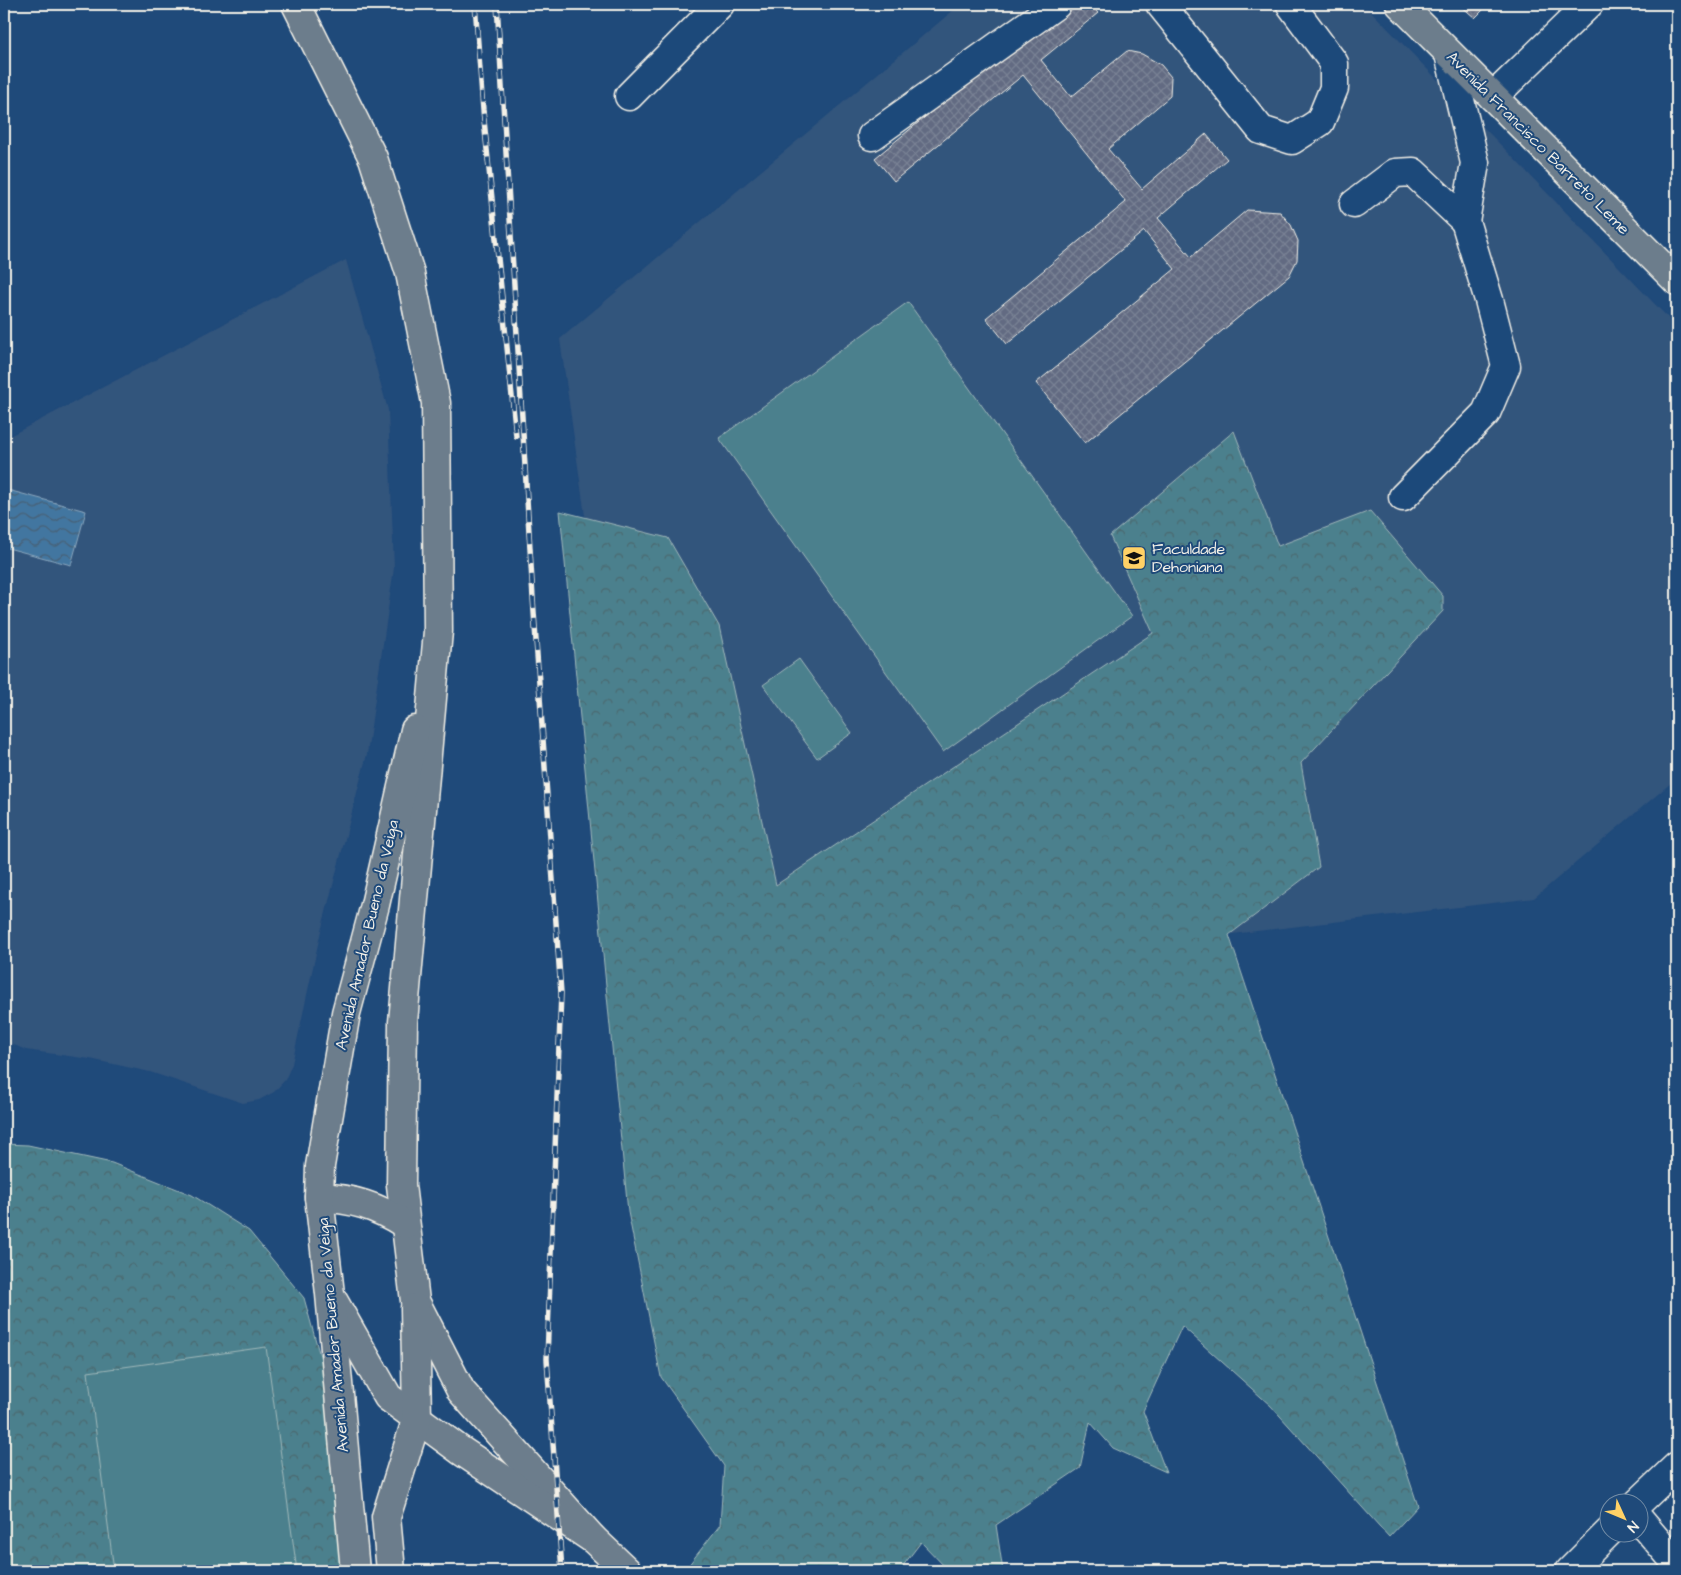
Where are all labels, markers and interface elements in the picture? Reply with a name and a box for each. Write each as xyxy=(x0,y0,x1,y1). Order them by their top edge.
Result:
street label: Avenida Francisco Barreto Leme xyxy=(1441,46,1635,240)
place label: Faculdade Dehoniana xyxy=(1152,538,1226,578)
school or university icon: Faculdade Dehoniana xyxy=(1121,545,1147,571)
street label: Avenida Amador Bueno da Veiga xyxy=(330,818,405,1052)
street label: Avenida Amador Bueno da Veiga xyxy=(312,1217,355,1453)
north arrow xyxy=(1598,1492,1648,1542)
text: N xyxy=(1622,1516,1643,1537)

